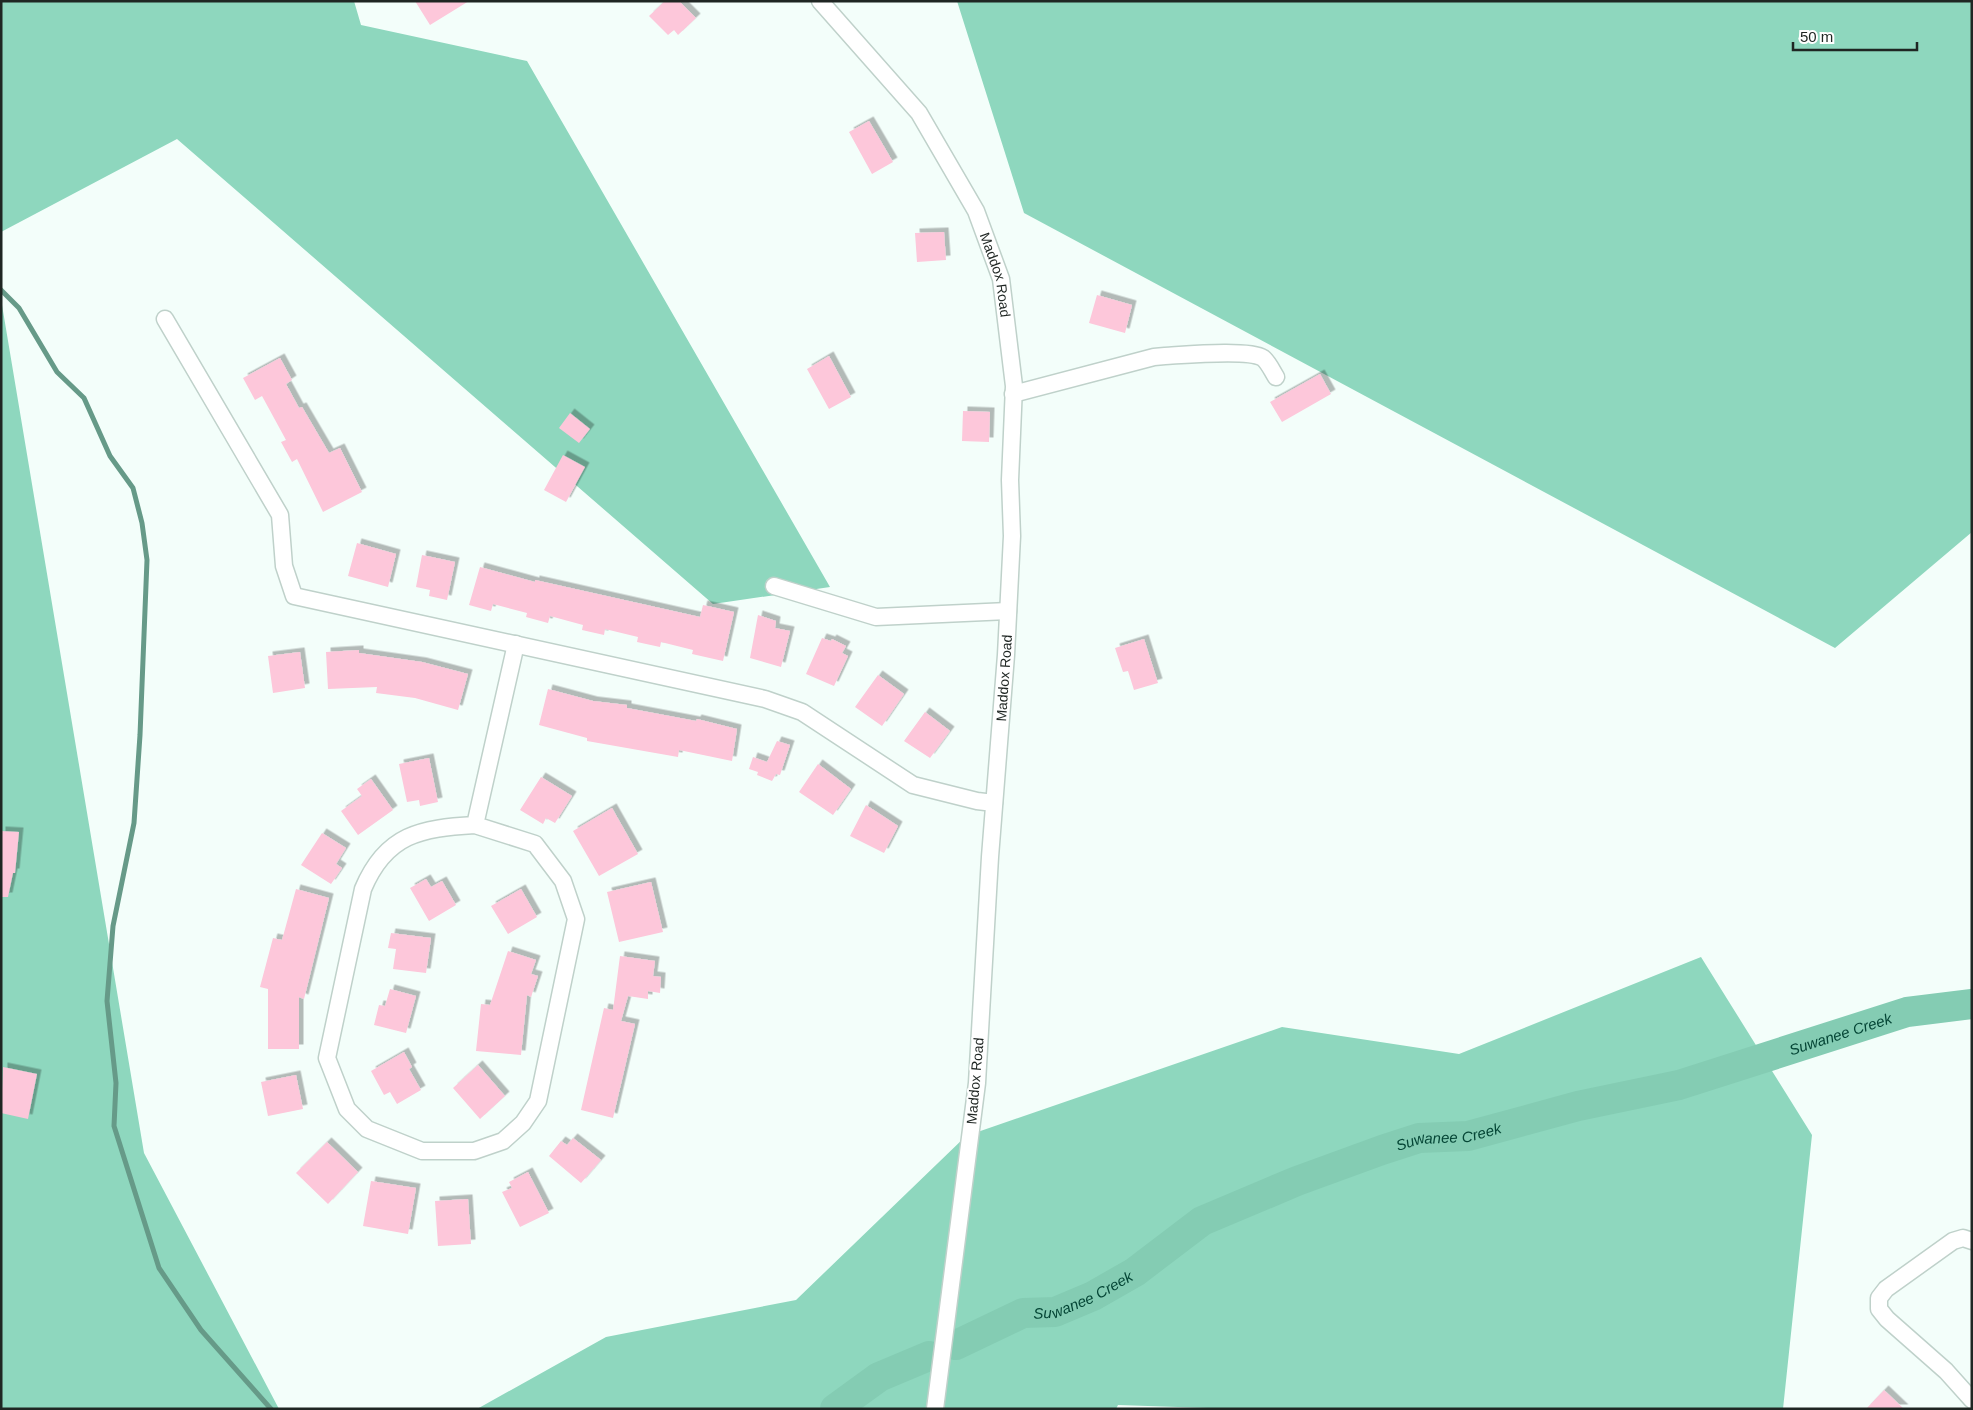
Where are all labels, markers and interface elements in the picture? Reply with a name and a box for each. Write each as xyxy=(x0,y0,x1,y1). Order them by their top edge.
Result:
scale bar xyxy=(1793,20,1917,52)
text: 50 m xyxy=(1800,28,1833,45)
street label: Maddox Road xyxy=(977,230,1014,318)
street label: Maddox Road xyxy=(993,634,1015,722)
water label: Suwanee Creek xyxy=(1787,1009,1895,1058)
street label: Maddox Road xyxy=(963,1037,987,1125)
water label: Suwanee Creek xyxy=(1394,1119,1504,1153)
water label: Suwanee Creek xyxy=(1033,1266,1137,1321)

